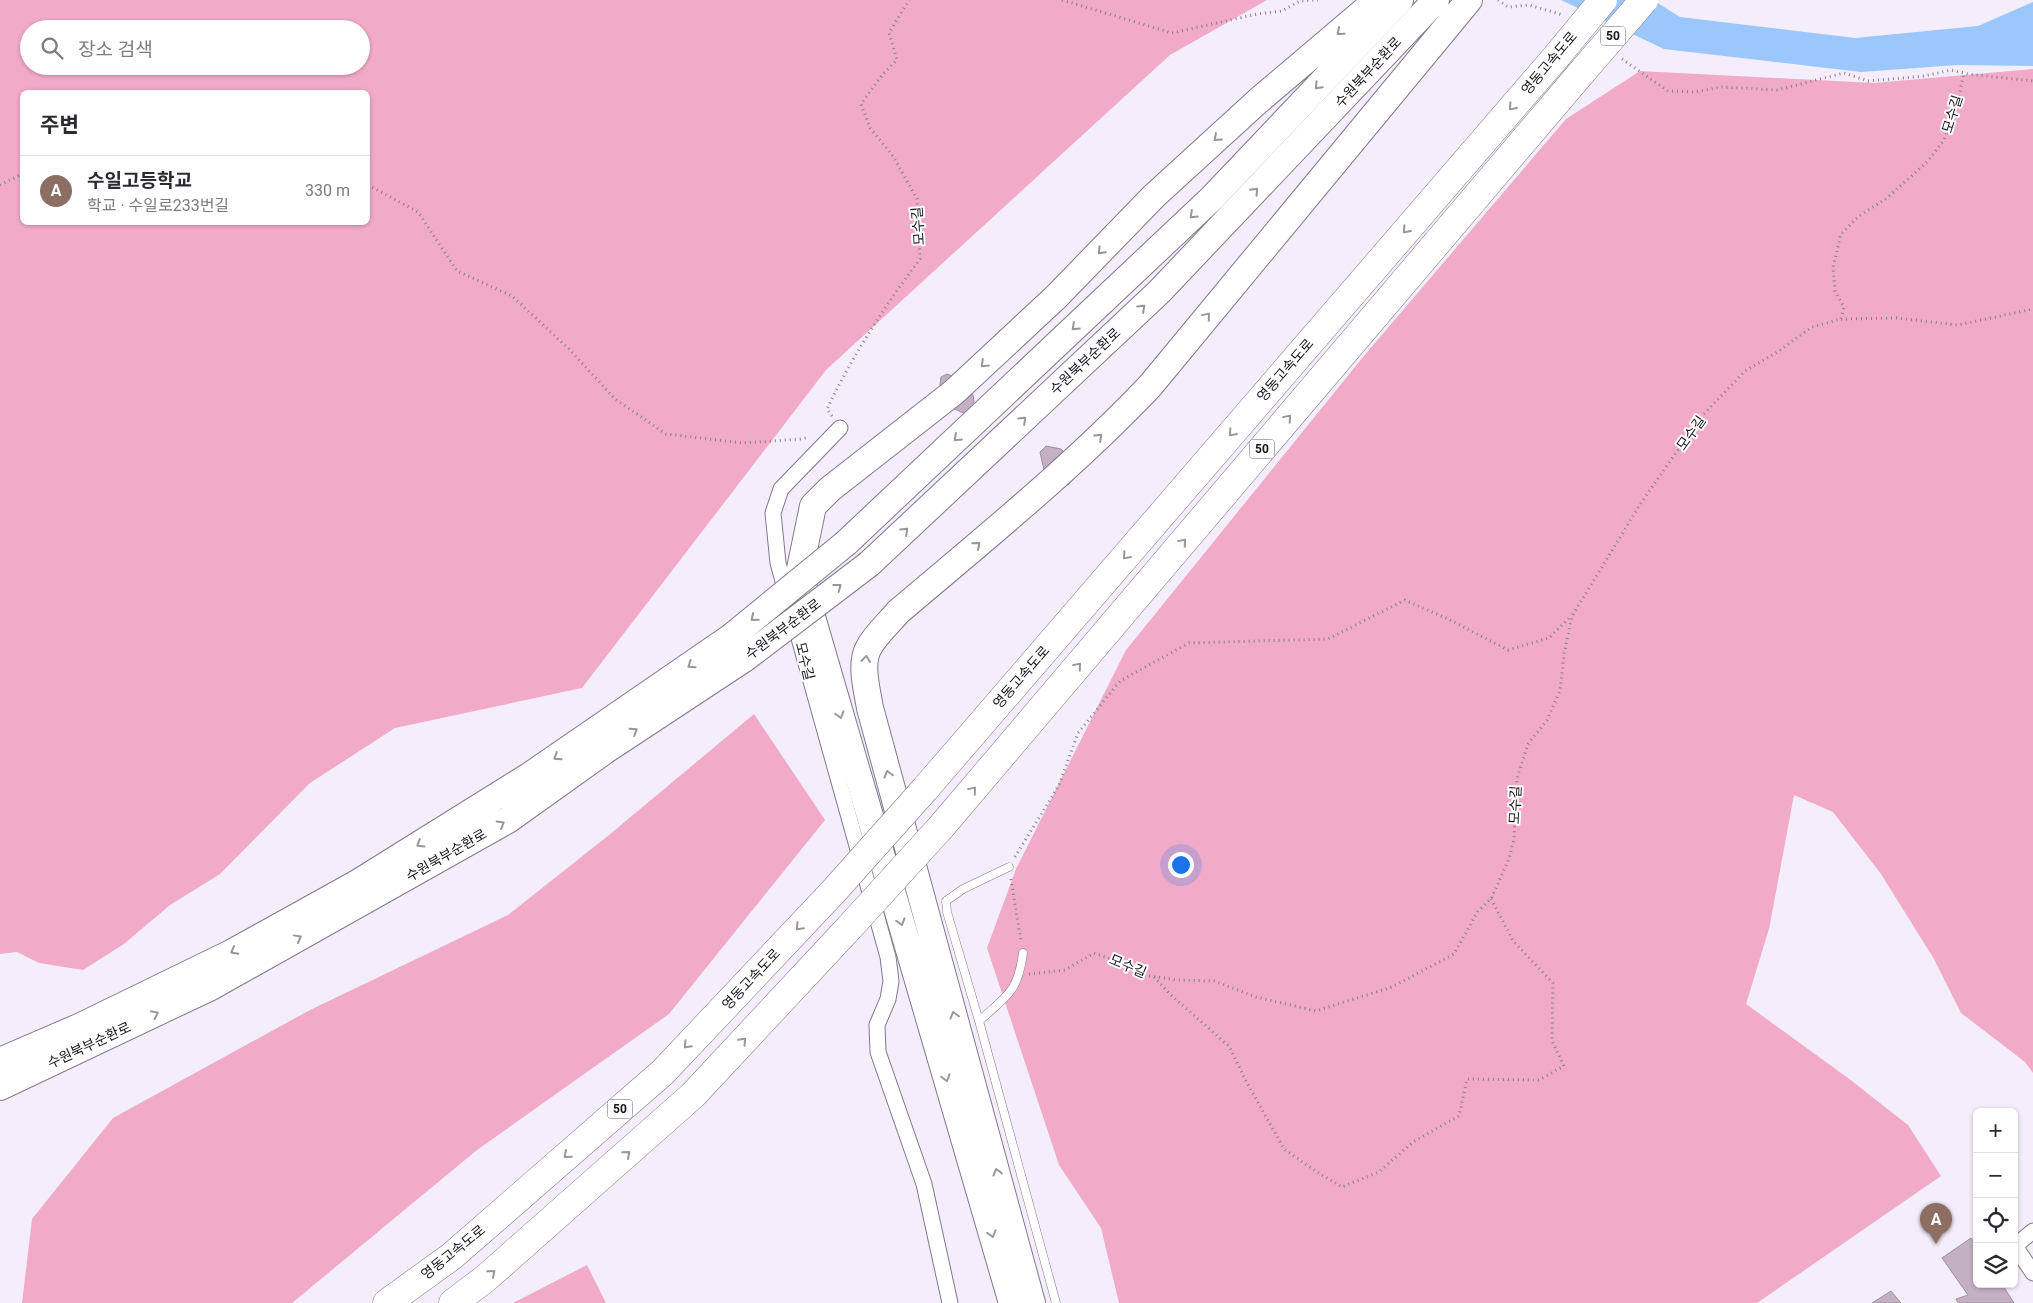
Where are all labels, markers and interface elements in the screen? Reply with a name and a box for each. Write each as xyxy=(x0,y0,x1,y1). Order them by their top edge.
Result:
search box xyxy=(20,20,370,75)
one-way arrow xyxy=(1336,26,1345,35)
road number: 50 xyxy=(1600,27,1626,46)
street label: 영동고속도로 xyxy=(1518,28,1580,98)
street label: 수원북부순환로 xyxy=(1331,33,1405,110)
icon: search xyxy=(38,34,66,62)
text: 장소 검색 xyxy=(78,38,153,61)
one-way arrow xyxy=(1315,80,1324,89)
street label: 모수길 xyxy=(1939,93,1965,135)
one-way arrow xyxy=(1510,101,1518,110)
text: 주변 xyxy=(40,113,79,137)
one-way arrow xyxy=(1214,132,1223,141)
text: 수일고등학교 xyxy=(87,169,192,192)
text: A xyxy=(51,181,61,200)
text: 330 m xyxy=(305,181,350,200)
one-way arrow xyxy=(1249,188,1258,197)
text: 학교 · 수일로233번길 xyxy=(87,196,229,215)
street label: 모수길 xyxy=(909,206,927,246)
one-way arrow xyxy=(1190,209,1199,218)
one-way arrow xyxy=(1403,225,1412,234)
one-way arrow xyxy=(1097,245,1106,254)
one-way arrow xyxy=(1136,305,1145,314)
one-way arrow xyxy=(1202,313,1210,322)
one-way arrow xyxy=(1071,321,1080,330)
street label: 수원북부순환로 xyxy=(1047,324,1124,398)
street label: 영동고속도로 xyxy=(1254,335,1316,404)
one-way arrow xyxy=(980,358,989,367)
street label: 모수길 xyxy=(1673,413,1709,453)
one-way arrow xyxy=(1283,415,1291,424)
one-way arrow xyxy=(1018,417,1027,426)
one-way arrow xyxy=(1228,427,1237,436)
one-way arrow xyxy=(953,432,962,441)
one-way arrow xyxy=(1094,434,1103,443)
road number: 50 xyxy=(1250,439,1274,458)
one-way arrow xyxy=(899,528,908,537)
one-way arrow xyxy=(1177,539,1186,548)
one-way arrow xyxy=(972,541,981,550)
one-way arrow xyxy=(1123,550,1131,559)
one-way arrow xyxy=(832,585,841,593)
street label: 수원북부순환로 xyxy=(742,595,824,663)
one-way arrow xyxy=(751,613,760,622)
street label: 모수길 xyxy=(793,640,817,682)
street label: 영동고속도로 xyxy=(990,642,1052,711)
one-way arrow xyxy=(860,655,871,663)
one-way arrow xyxy=(688,659,697,668)
one-way arrow xyxy=(1072,662,1081,671)
one-way arrow xyxy=(835,711,845,719)
one-way arrow xyxy=(629,728,638,737)
one-way arrow xyxy=(554,751,563,760)
one-way arrow xyxy=(883,769,894,778)
street label: 모수길 xyxy=(1506,785,1524,825)
one-way arrow xyxy=(967,786,976,795)
one-way arrow xyxy=(495,820,504,830)
street label: 수원북부순환로 xyxy=(403,825,489,884)
one-way arrow xyxy=(416,837,425,847)
your location xyxy=(1168,852,1194,878)
one-way arrow xyxy=(895,917,905,925)
one-way arrow xyxy=(796,922,805,931)
one-way arrow xyxy=(293,934,302,944)
one-way arrow xyxy=(230,945,239,955)
street label: 영동고속도로 xyxy=(719,945,783,1013)
street label: 모수길 xyxy=(1107,951,1149,981)
one-way arrow xyxy=(150,1010,159,1020)
one-way arrow xyxy=(949,1011,959,1019)
street label: 수원북부순환로 xyxy=(45,1019,133,1071)
one-way arrow xyxy=(738,1038,747,1047)
one-way arrow xyxy=(684,1040,693,1049)
one-way arrow xyxy=(941,1073,951,1081)
road number: 50 xyxy=(608,1100,632,1118)
map controls xyxy=(1973,1108,2018,1288)
button: + xyxy=(1973,1108,2018,1153)
one-way arrow xyxy=(564,1149,573,1158)
one-way arrow xyxy=(621,1151,630,1160)
button: − xyxy=(1973,1153,2018,1198)
one-way arrow xyxy=(992,1168,1002,1176)
button: locate xyxy=(1973,1198,2018,1243)
pin: A xyxy=(1920,1203,1952,1244)
street label: 영동고속도로 xyxy=(418,1221,488,1283)
one-way arrow xyxy=(986,1229,997,1238)
button: layers xyxy=(1973,1243,2018,1288)
one-way arrow xyxy=(486,1270,495,1279)

